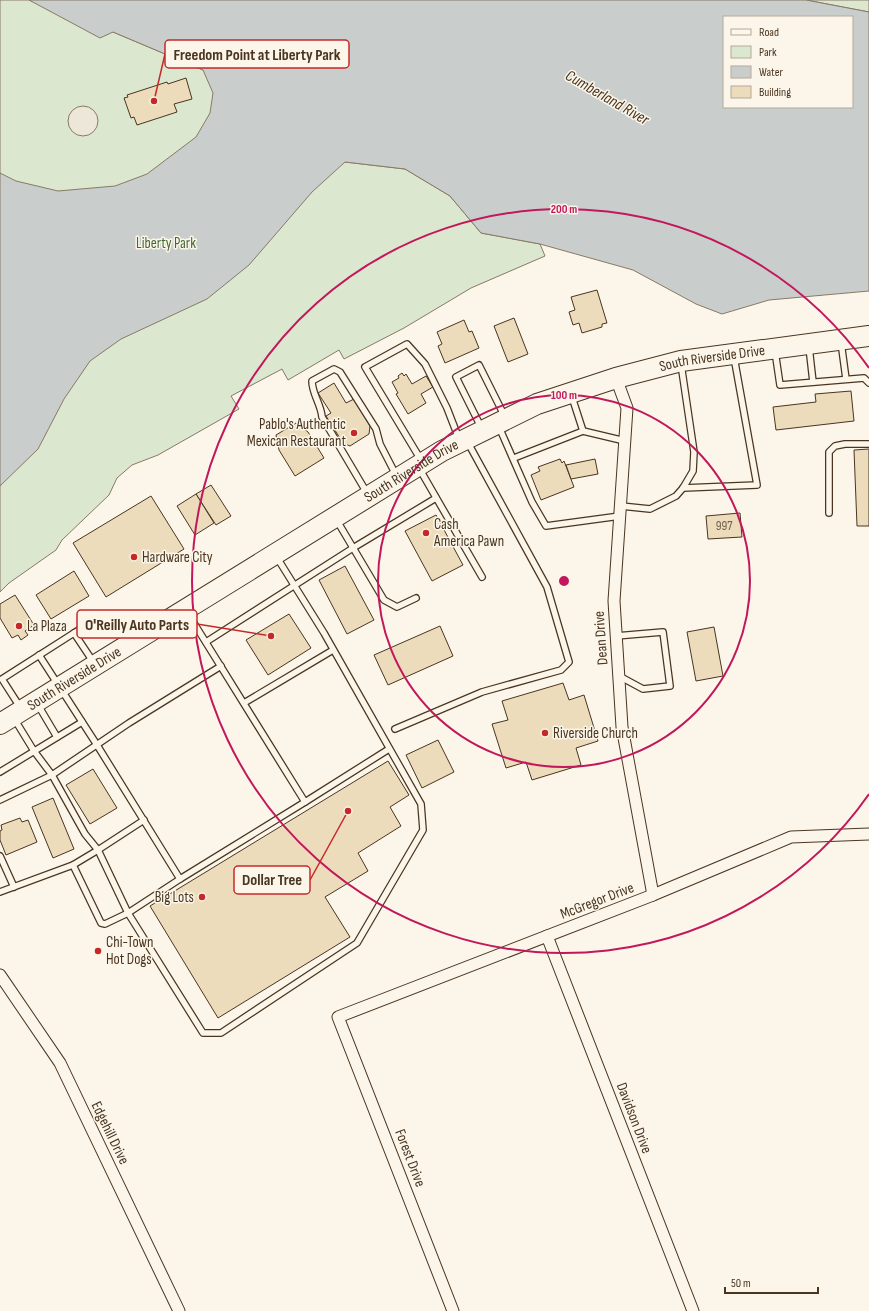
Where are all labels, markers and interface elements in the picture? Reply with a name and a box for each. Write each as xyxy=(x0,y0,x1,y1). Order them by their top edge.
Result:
legend xyxy=(723,16,853,108)
text: Road xyxy=(759,25,779,40)
callout: Freedom Point at Liberty Park xyxy=(165,40,349,68)
text: Park xyxy=(759,45,777,60)
text: Freedom Point at Liberty Park xyxy=(173,46,341,65)
text: Water xyxy=(759,65,783,80)
water label: Cumberland River xyxy=(562,66,653,130)
text: Building xyxy=(759,85,791,100)
text: 200 m xyxy=(551,202,577,217)
park label: Liberty Park xyxy=(136,234,196,253)
street label: South Riverside Drive xyxy=(657,340,766,376)
text: 100 m xyxy=(551,388,577,403)
place label: Pablo's Authentic Mexican Restaurant xyxy=(247,415,346,451)
marker: Pablo's Authentic Mexican Restaurant xyxy=(349,428,359,438)
street label: South Riverside Drive xyxy=(360,435,461,506)
place label: Cash America Pawn xyxy=(433,515,504,551)
house number: 997 xyxy=(716,518,733,534)
marker: Cash America Pawn xyxy=(421,528,431,538)
place label: Hardware City xyxy=(142,548,213,567)
marker: Hardware City xyxy=(129,552,139,562)
centre of rings xyxy=(557,574,571,588)
callout: O'Reilly Auto Parts xyxy=(77,610,197,638)
street label: Dean Drive xyxy=(590,610,612,666)
text: O'Reilly Auto Parts xyxy=(85,616,189,635)
place label: La Plaza xyxy=(27,617,67,636)
marker: La Plaza xyxy=(14,621,24,631)
street label: South Riverside Drive xyxy=(24,642,125,714)
place label: Riverside Church xyxy=(553,724,638,743)
marker: Riverside Church xyxy=(540,728,550,738)
callout: Dollar Tree xyxy=(234,866,310,894)
text: Dollar Tree xyxy=(242,871,302,890)
street label: McGregor Drive xyxy=(557,878,637,924)
place label: Big Lots xyxy=(155,888,194,907)
marker: Big Lots xyxy=(197,892,207,902)
place label: Chi-Town Hot Dogs xyxy=(106,933,153,969)
marker: Chi-Town Hot Dogs xyxy=(93,946,103,956)
street label: Davidson Drive xyxy=(612,1080,656,1156)
street label: Edgehill Drive xyxy=(87,1098,133,1168)
street label: Forest Drive xyxy=(390,1126,430,1190)
scale bar xyxy=(725,1269,818,1295)
text: 50 m xyxy=(731,1276,751,1291)

